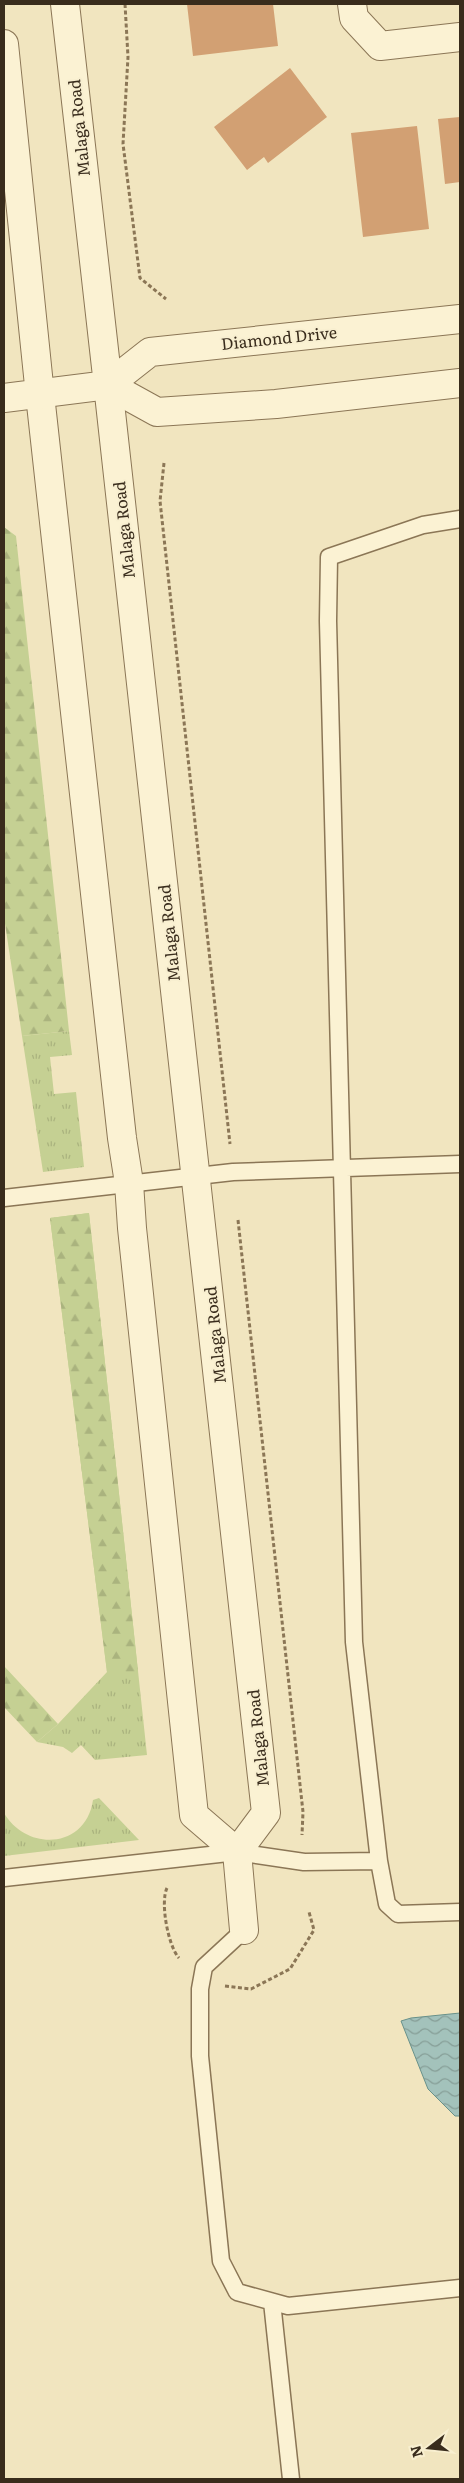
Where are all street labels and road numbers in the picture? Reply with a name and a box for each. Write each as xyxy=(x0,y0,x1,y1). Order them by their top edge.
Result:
street label: Malaga Road xyxy=(61,78,95,178)
street label: Diamond Drive xyxy=(220,319,338,355)
street label: Malaga Road xyxy=(106,480,140,580)
street label: Malaga Road xyxy=(151,883,185,983)
street label: Malaga Road xyxy=(197,1285,231,1385)
street label: Malaga Road xyxy=(240,1688,274,1788)

